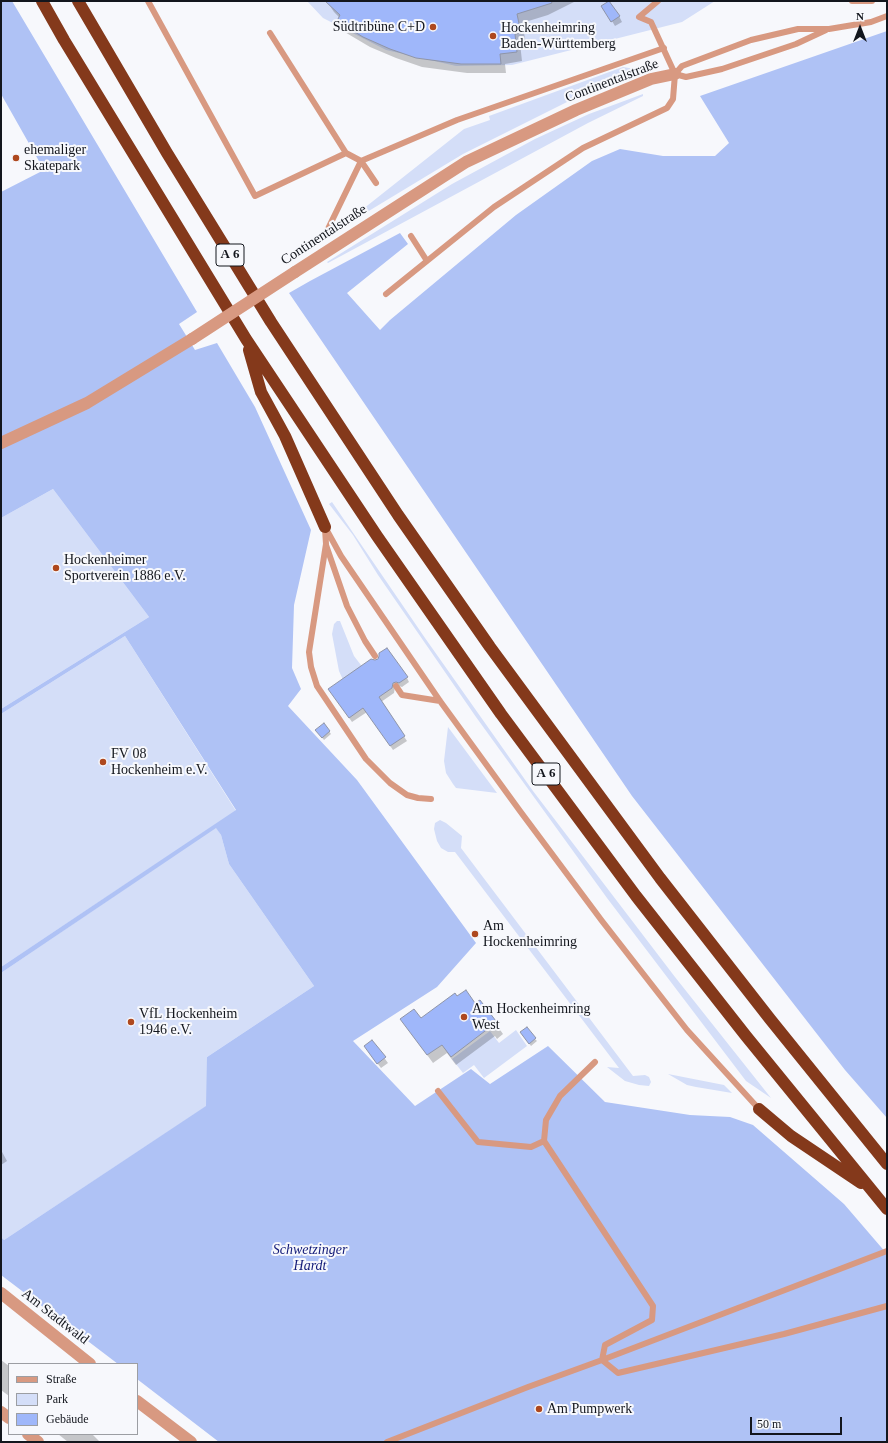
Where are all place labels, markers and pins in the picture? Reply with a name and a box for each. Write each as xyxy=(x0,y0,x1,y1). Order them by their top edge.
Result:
place label: Südtribüne C+D xyxy=(333,19,425,35)
place label: Hockenheimring Baden-Württemberg xyxy=(501,20,616,52)
marker: Südtribüne C+D xyxy=(428,22,438,32)
marker: Hockenheimring Baden-Württemberg xyxy=(488,31,498,41)
place label: ehemaliger Skatepark xyxy=(24,142,86,174)
marker: ehemaliger Skatepark xyxy=(11,153,21,163)
place label: Hockenheimer Sportverein 1886 e.V. xyxy=(64,552,186,584)
marker: Hockenheimer Sportverein 1886 e.V. xyxy=(51,563,61,573)
place label: FV 08 Hockenheim e.V. xyxy=(111,746,208,778)
marker: FV 08 Hockenheim e.V. xyxy=(98,757,108,767)
place label: Am Hockenheimring xyxy=(483,918,577,950)
marker: Am Hockenheimring xyxy=(470,929,480,939)
place label: Am Hockenheimring West xyxy=(472,1001,591,1034)
place label: VfL Hockenheim 1946 e.V. xyxy=(139,1006,237,1038)
marker: Am Hockenheimring West xyxy=(459,1012,469,1022)
marker: VfL Hockenheim 1946 e.V. xyxy=(126,1017,136,1027)
place label: Am Pumpwerk xyxy=(547,1401,632,1417)
marker: Am Pumpwerk xyxy=(534,1404,544,1414)

